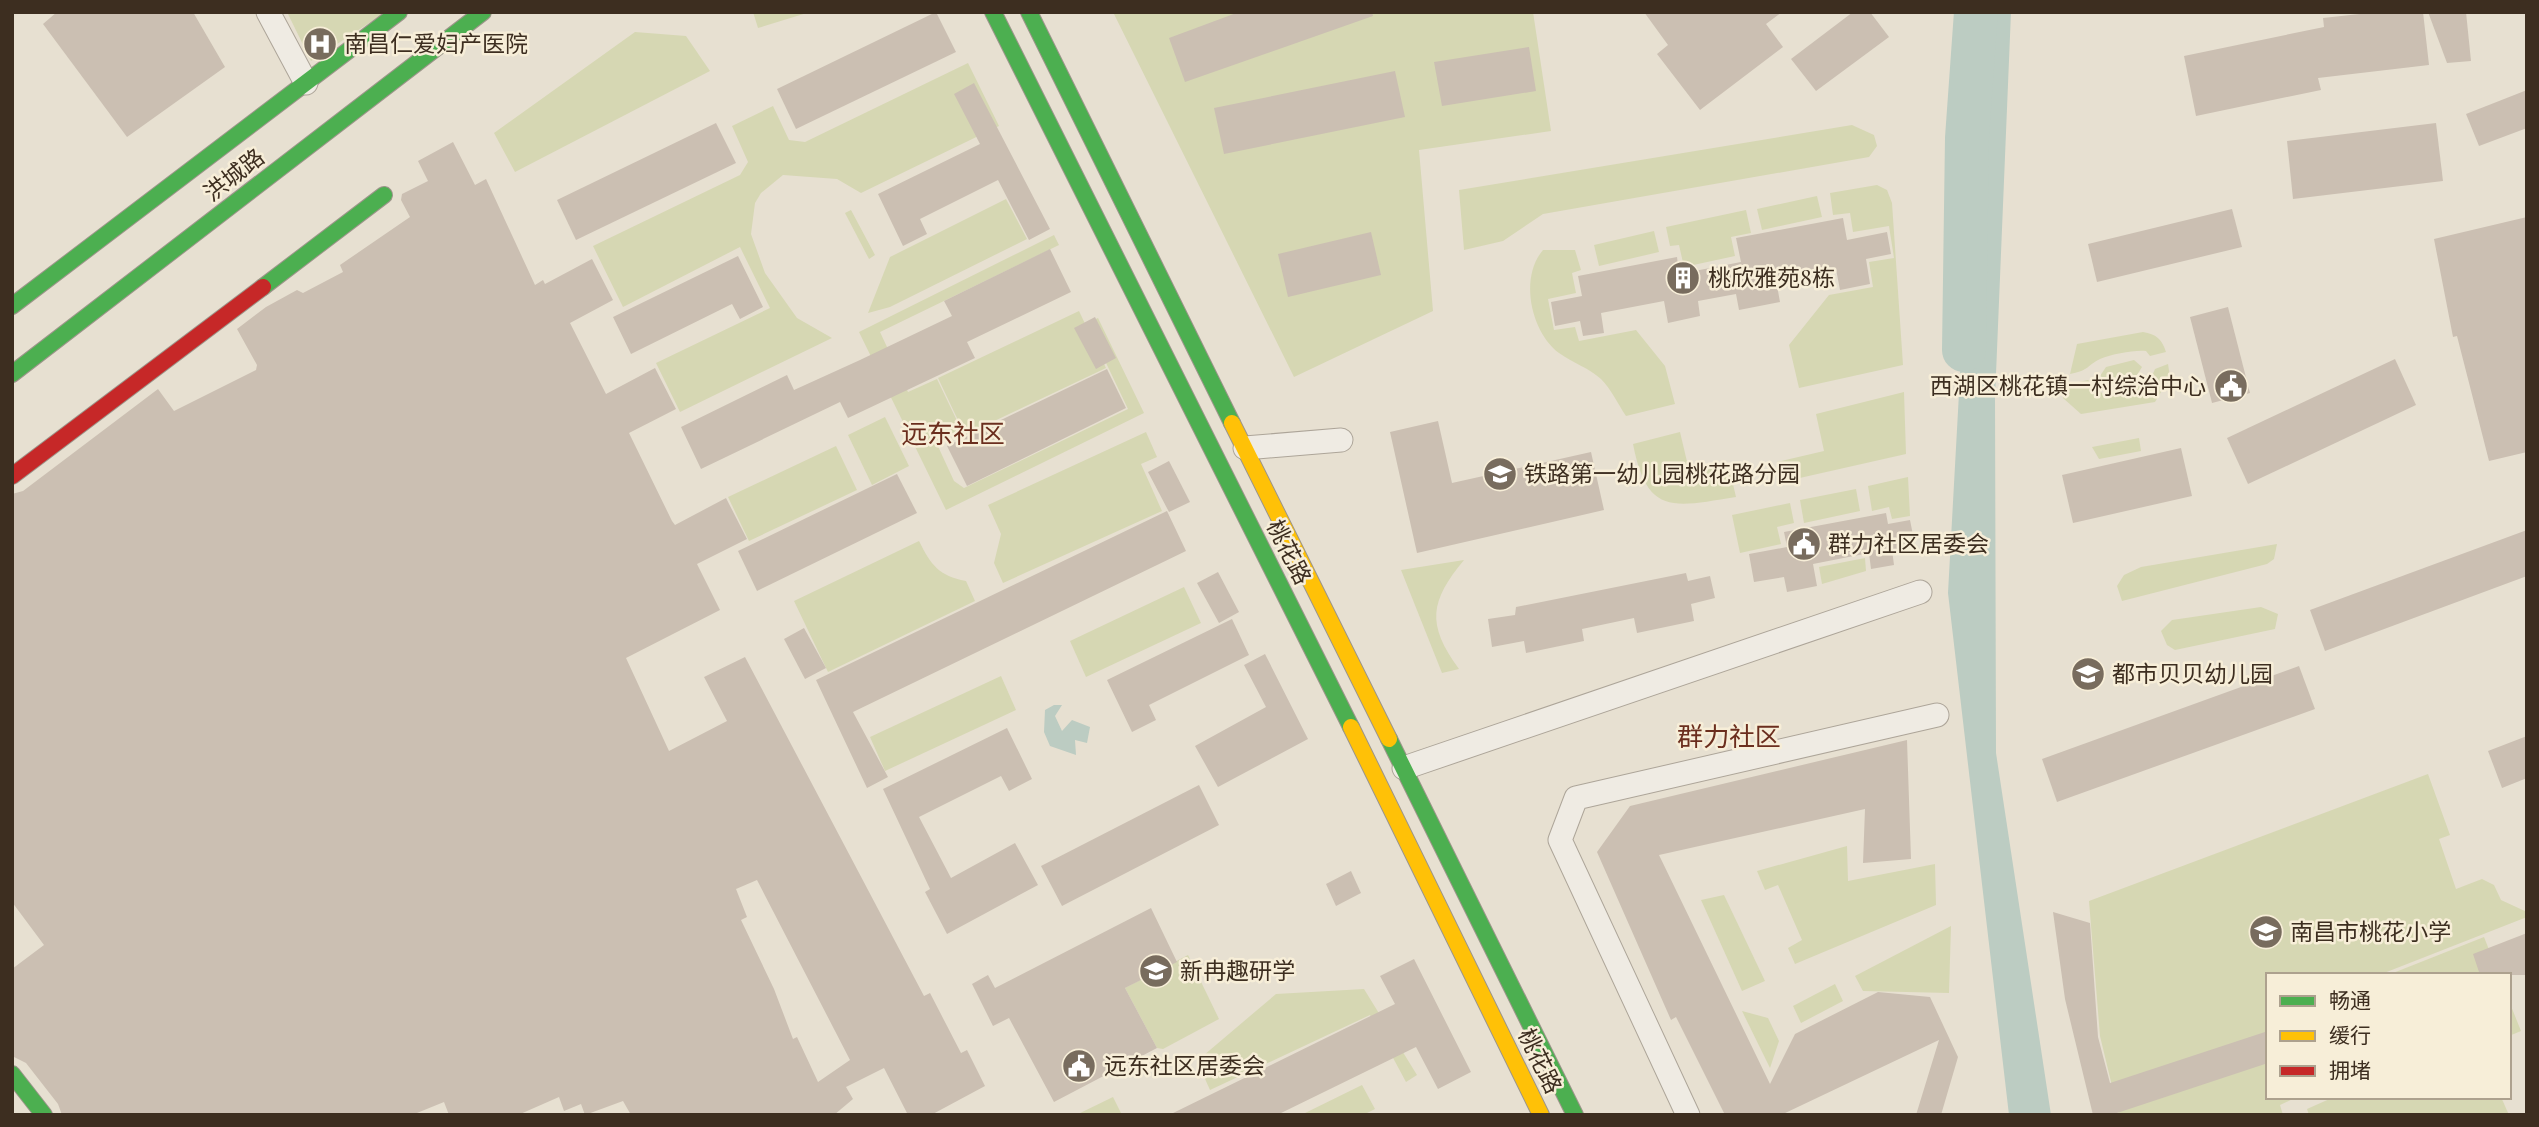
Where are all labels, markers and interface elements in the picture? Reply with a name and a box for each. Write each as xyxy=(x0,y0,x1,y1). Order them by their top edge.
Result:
hospital icon: 南昌仁爱妇产医院 xyxy=(301,25,339,63)
place label: 南昌仁爱妇产医院 xyxy=(344,27,528,58)
street label: 洪城路 xyxy=(196,140,270,207)
building icon: 桃欣雅苑8栋 xyxy=(1664,259,1702,297)
place label: 桃欣雅苑8栋 xyxy=(1708,261,1835,292)
public building icon: 西湖区桃花镇一村综治中心 xyxy=(2212,367,2250,405)
place label: 西湖区桃花镇一村综治中心 xyxy=(1930,369,2206,400)
district label: 远东社区 xyxy=(901,415,1005,450)
school or university icon: 铁路第一幼儿园桃花路分园 xyxy=(1481,455,1519,493)
place label: 铁路第一幼儿园桃花路分园 xyxy=(1524,457,1800,488)
street label: 桃花路 xyxy=(1261,514,1320,589)
public building icon: 群力社区居委会 xyxy=(1785,525,1823,563)
place label: 群力社区居委会 xyxy=(1828,527,1989,558)
school or university icon: 都市贝贝幼儿园 xyxy=(2069,655,2107,693)
place label: 都市贝贝幼儿园 xyxy=(2112,657,2273,688)
district label: 群力社区 xyxy=(1677,718,1781,753)
school or university icon: 南昌市桃花小学 xyxy=(2247,913,2285,951)
place label: 南昌市桃花小学 xyxy=(2290,915,2451,946)
school or university icon: 新冉趣研学 xyxy=(1137,952,1175,990)
place label: 新冉趣研学 xyxy=(1180,954,1295,985)
legend xyxy=(2266,973,2511,1099)
text: 畅通 xyxy=(2329,985,2371,1013)
text: 缓行 xyxy=(2329,1020,2371,1048)
street label: 桃花路 xyxy=(1512,1023,1570,1098)
public building icon: 远东社区居委会 xyxy=(1060,1047,1098,1085)
place label: 远东社区居委会 xyxy=(1104,1049,1265,1080)
text: 拥堵 xyxy=(2329,1055,2371,1083)

